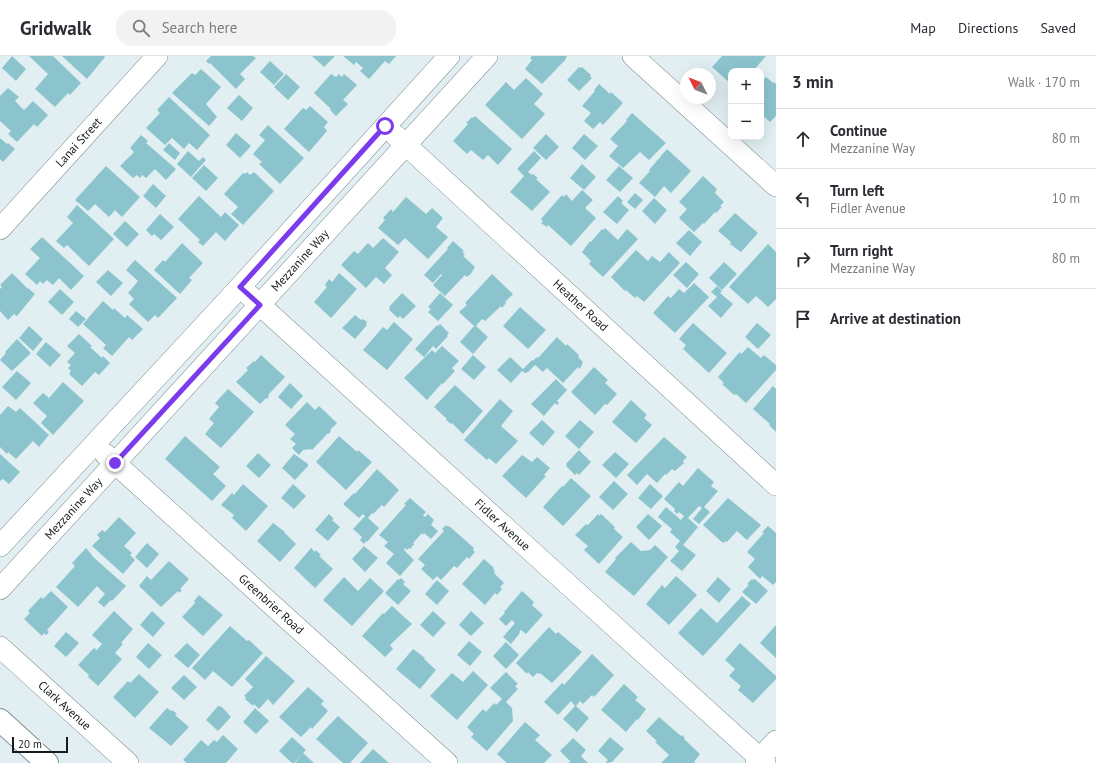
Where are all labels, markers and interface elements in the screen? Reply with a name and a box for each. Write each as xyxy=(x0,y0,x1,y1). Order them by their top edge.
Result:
search box xyxy=(116,10,396,46)
text: Gridwalk xyxy=(20,16,92,40)
icon: search xyxy=(130,17,152,39)
text: Search here xyxy=(162,18,237,37)
text: Map xyxy=(910,19,936,37)
text: Directions xyxy=(958,19,1018,37)
text: Saved xyxy=(1040,19,1076,37)
north arrow xyxy=(680,68,716,104)
map controls xyxy=(728,68,764,140)
button: + xyxy=(728,68,764,104)
text: 3 min xyxy=(792,71,833,93)
text: Walk · 170 m xyxy=(1008,74,1080,91)
button: − xyxy=(728,104,764,140)
street label: Lanai Street xyxy=(52,114,105,170)
route start xyxy=(376,117,394,135)
text: Continue xyxy=(830,121,887,140)
icon: ahead xyxy=(792,128,814,150)
text: 80 m xyxy=(1052,130,1080,147)
text: Mezzanine Way xyxy=(830,140,915,157)
text: Turn left xyxy=(830,181,884,200)
icon: left xyxy=(792,188,814,210)
text: 10 m xyxy=(1052,190,1080,207)
text: Fidler Avenue xyxy=(830,200,906,217)
street label: Mezzanine Way xyxy=(268,226,332,294)
text: Turn right xyxy=(830,241,893,260)
icon: right xyxy=(792,248,814,270)
text: 80 m xyxy=(1052,250,1080,267)
text: Mezzanine Way xyxy=(830,260,915,277)
street label: Heather Road xyxy=(550,276,612,334)
icon: arrive xyxy=(792,308,814,330)
text: Arrive at destination xyxy=(830,309,961,328)
route end xyxy=(106,454,124,472)
street label: Mezzanine Way xyxy=(41,474,105,542)
street label: Fidler Avenue xyxy=(472,495,534,553)
street label: Greenbrier Road xyxy=(236,570,307,637)
street label: Clark Avenue xyxy=(35,677,94,733)
scale bar xyxy=(12,735,68,754)
text: 20 m xyxy=(18,737,42,751)

